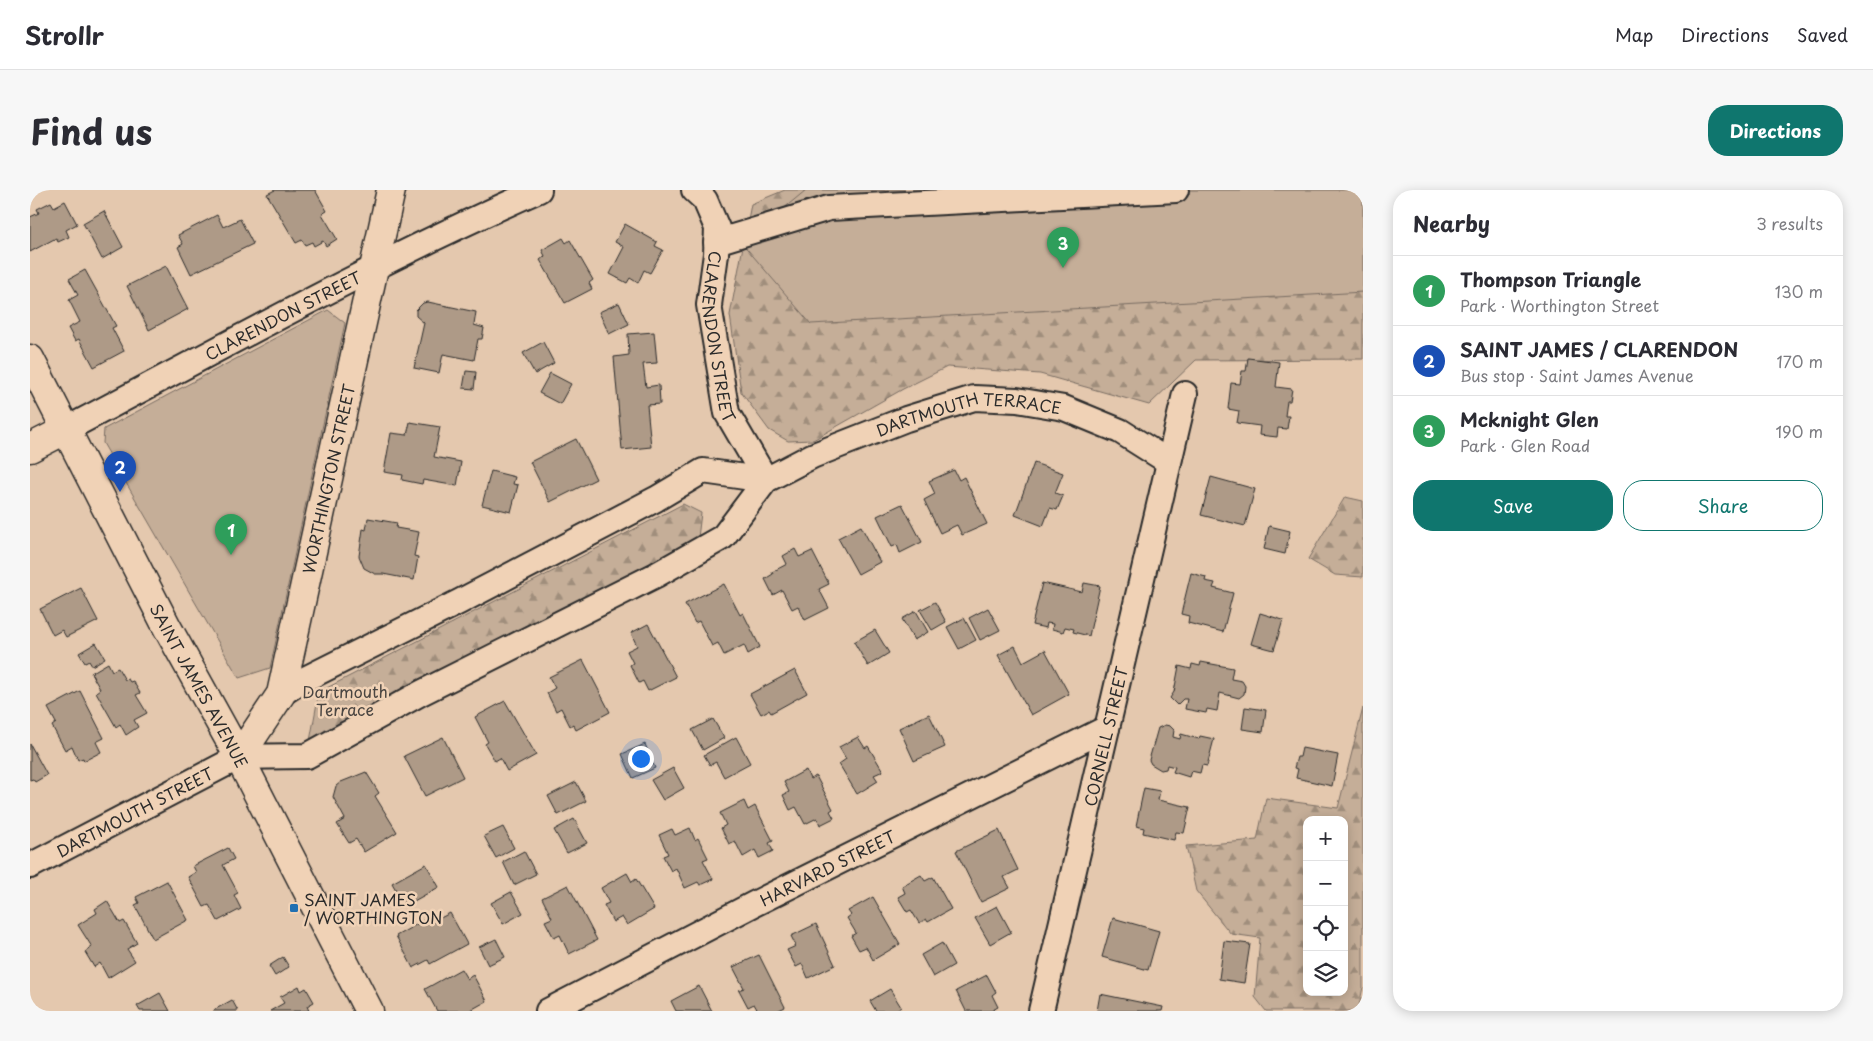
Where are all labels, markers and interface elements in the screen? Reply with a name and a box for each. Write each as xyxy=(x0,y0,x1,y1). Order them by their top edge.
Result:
text: Strollr xyxy=(25,17,104,53)
text: Map xyxy=(1615,21,1653,48)
text: Directions xyxy=(1681,21,1769,48)
text: Saved xyxy=(1797,21,1848,48)
text: Find us xyxy=(30,104,152,157)
button: Directions xyxy=(1708,105,1843,156)
text: Nearby xyxy=(1413,207,1490,239)
text: 3 results xyxy=(1756,211,1823,235)
pin: 3 xyxy=(1047,227,1079,268)
street label: CLARENDON STREET xyxy=(697,249,742,427)
street label: CLARENDON STREET xyxy=(200,264,365,366)
text: Thompson Triangle xyxy=(1460,265,1641,293)
text: 1 xyxy=(1425,279,1433,303)
text: 130 m xyxy=(1775,279,1823,303)
text: Park · Worthington Street xyxy=(1460,293,1659,317)
text: SAINT JAMES / CLARENDON xyxy=(1460,335,1738,363)
text: 2 xyxy=(1423,349,1435,373)
text: 170 m xyxy=(1777,349,1823,373)
text: Bus stop · Saint James Avenue xyxy=(1460,363,1694,387)
street label: WORTHINGTON STREET xyxy=(296,382,360,576)
street label: DARTMOUTH TERRACE xyxy=(872,385,1063,442)
text: Mcknight Glen xyxy=(1460,405,1599,433)
text: 3 xyxy=(1424,419,1434,443)
text: 190 m xyxy=(1775,419,1823,443)
text: Park · Glen Road xyxy=(1460,433,1590,457)
pin: 2 xyxy=(104,451,136,492)
button: Save xyxy=(1413,480,1613,531)
button: Share xyxy=(1623,480,1823,531)
pin: 1 xyxy=(215,514,247,555)
street label: SAINT JAMES AVENUE xyxy=(145,599,255,772)
street label: CORNELL STREET xyxy=(1077,664,1133,809)
park label: Dartmouth Terrace xyxy=(302,679,388,721)
your location xyxy=(628,746,654,772)
street label: DARTMOUTH STREET xyxy=(52,761,217,862)
map controls xyxy=(1303,816,1348,996)
button: + xyxy=(1303,816,1348,861)
street label: HARVARD STREET xyxy=(755,824,899,911)
button: − xyxy=(1303,861,1348,906)
place label: SAINT JAMES / WORTHINGTON xyxy=(304,887,443,929)
marker: SAINT JAMES / WORTHINGTON xyxy=(288,902,300,914)
button: locate xyxy=(1303,906,1348,951)
button: layers xyxy=(1303,951,1348,996)

